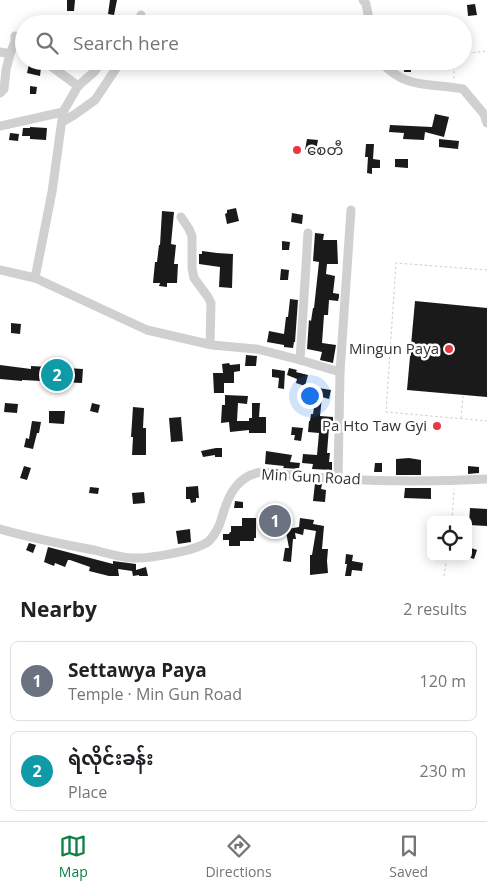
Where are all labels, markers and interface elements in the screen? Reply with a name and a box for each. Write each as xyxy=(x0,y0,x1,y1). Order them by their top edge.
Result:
search box xyxy=(15,15,472,70)
icon: search xyxy=(33,29,61,57)
text: Search here xyxy=(73,30,179,56)
place label: စေတီ xyxy=(307,139,343,159)
marker: စေတီ xyxy=(291,144,303,156)
place label: Mingun Paya xyxy=(349,338,439,358)
marker: Mingun Paya xyxy=(443,343,455,355)
pin: 2 xyxy=(41,356,73,394)
your location xyxy=(297,383,323,409)
place label: Pa Hto Taw Gyi xyxy=(322,415,427,435)
marker: Pa Hto Taw Gyi xyxy=(431,420,443,432)
street label: Min Gun Road xyxy=(261,463,361,489)
pin: 1 xyxy=(259,502,291,540)
map controls xyxy=(427,516,472,561)
button: locate xyxy=(427,516,472,561)
text: Nearby xyxy=(20,595,97,623)
text: 2 results xyxy=(403,598,467,620)
text: Settawya Paya xyxy=(68,657,207,683)
text: 1 xyxy=(32,670,42,692)
text: 120 m xyxy=(420,670,466,692)
text: Temple · Min Gun Road xyxy=(68,683,242,705)
text: ရဲလိုင်းခန်း xyxy=(68,745,153,771)
text: 2 xyxy=(32,760,42,782)
text: 230 m xyxy=(420,760,466,782)
text: Place xyxy=(68,781,107,803)
tab: Map xyxy=(59,832,88,881)
tab: Directions xyxy=(205,832,272,881)
tab: Saved xyxy=(389,832,428,881)

